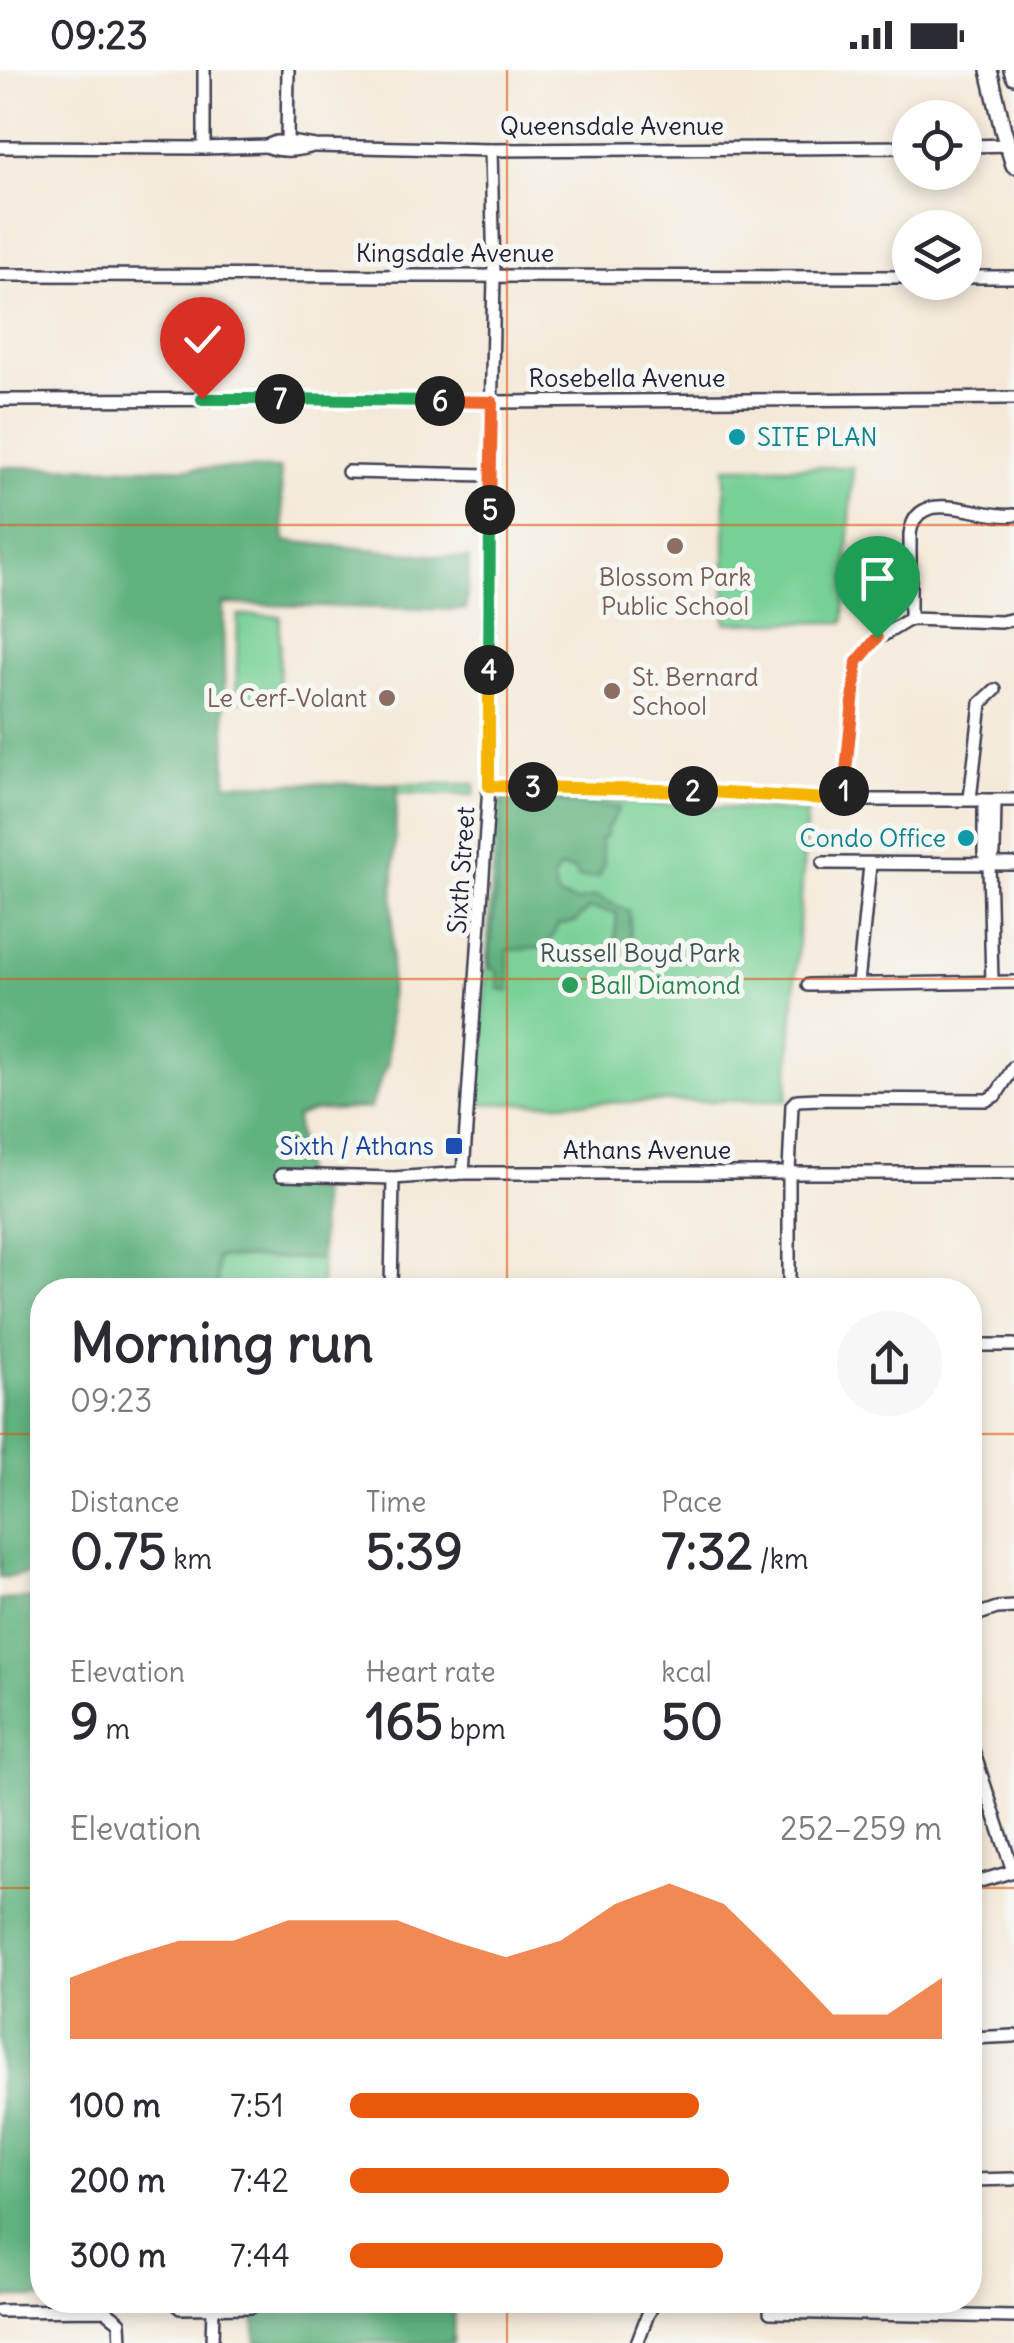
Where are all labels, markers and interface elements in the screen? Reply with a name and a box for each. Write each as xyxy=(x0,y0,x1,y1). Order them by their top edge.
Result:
text: 09:23 xyxy=(50,12,148,59)
map controls xyxy=(892,100,982,300)
button: locate xyxy=(892,100,982,190)
street label: Queensdale Avenue xyxy=(500,110,724,142)
button: layers xyxy=(892,210,982,300)
street label: Kingsdale Avenue xyxy=(356,237,554,269)
pin xyxy=(160,297,245,400)
icon: check xyxy=(175,312,230,367)
street label: Rosebella Avenue xyxy=(528,362,726,394)
pin: 7 xyxy=(255,374,305,424)
pin: 6 xyxy=(415,376,465,426)
text: 7 xyxy=(273,381,287,417)
text: 6 xyxy=(432,383,448,419)
place label: SITE PLAN xyxy=(757,421,877,453)
marker: SITE PLAN xyxy=(726,426,748,448)
pin: 5 xyxy=(465,485,515,535)
text: 5 xyxy=(482,492,498,528)
marker: Blossom Park Public School xyxy=(664,535,686,557)
pin xyxy=(835,536,920,639)
icon: arrive xyxy=(850,551,905,606)
place label: Blossom Park Public School xyxy=(599,561,751,622)
pin: 4 xyxy=(464,645,514,695)
text: 4 xyxy=(481,652,497,688)
place label: St. Bernard School xyxy=(632,661,758,722)
marker: St. Bernard School xyxy=(601,680,623,702)
place label: Le Cerf-Volant xyxy=(207,682,367,714)
marker: Le Cerf-Volant xyxy=(376,687,398,709)
pin: 3 xyxy=(508,762,558,812)
pin: 2 xyxy=(668,766,718,816)
pin: 1 xyxy=(819,766,869,816)
text: 3 xyxy=(525,769,541,805)
text: 2 xyxy=(685,773,701,809)
text: 1 xyxy=(838,773,850,809)
street label: Sixth Street xyxy=(441,805,481,935)
place label: Condo Office xyxy=(800,822,946,854)
marker: Condo Office xyxy=(955,827,977,849)
park label: Russell Boyd Park xyxy=(540,937,740,969)
place label: Ball Diamond xyxy=(590,969,741,1001)
marker: Ball Diamond xyxy=(559,974,581,996)
place label: Sixth / Athans xyxy=(280,1130,434,1162)
street label: Athans Avenue xyxy=(563,1134,731,1166)
marker: Sixth / Athans xyxy=(443,1135,465,1157)
text: Morning run xyxy=(70,1308,374,1377)
button: share xyxy=(837,1311,942,1416)
text: 09:23 xyxy=(70,1380,152,1421)
text: Distance xyxy=(70,1484,179,1520)
text: Time xyxy=(366,1484,426,1520)
text: Pace xyxy=(661,1484,722,1520)
text: 0.75 xyxy=(70,1520,167,1583)
text: 5:39 xyxy=(366,1520,463,1583)
text: 7:32 xyxy=(661,1520,753,1583)
text: km xyxy=(167,1541,212,1577)
text: /km xyxy=(753,1541,809,1577)
text: Elevation xyxy=(70,1654,185,1690)
text: Heart rate xyxy=(366,1654,496,1690)
text: kcal xyxy=(661,1654,712,1690)
text: 9 xyxy=(70,1690,99,1753)
text: 165 xyxy=(366,1690,443,1753)
text: 50 xyxy=(661,1690,723,1753)
text: m xyxy=(99,1711,130,1747)
text: bpm xyxy=(443,1711,506,1747)
text: Elevation xyxy=(70,1808,201,1849)
text: 252–259 m xyxy=(780,1808,942,1849)
text: 100 m xyxy=(70,2085,161,2126)
text: 7:51 xyxy=(230,2085,284,2126)
text: 200 m xyxy=(70,2160,165,2201)
text: 7:42 xyxy=(230,2160,289,2201)
text: 300 m xyxy=(70,2235,166,2276)
text: 7:44 xyxy=(230,2235,290,2276)

